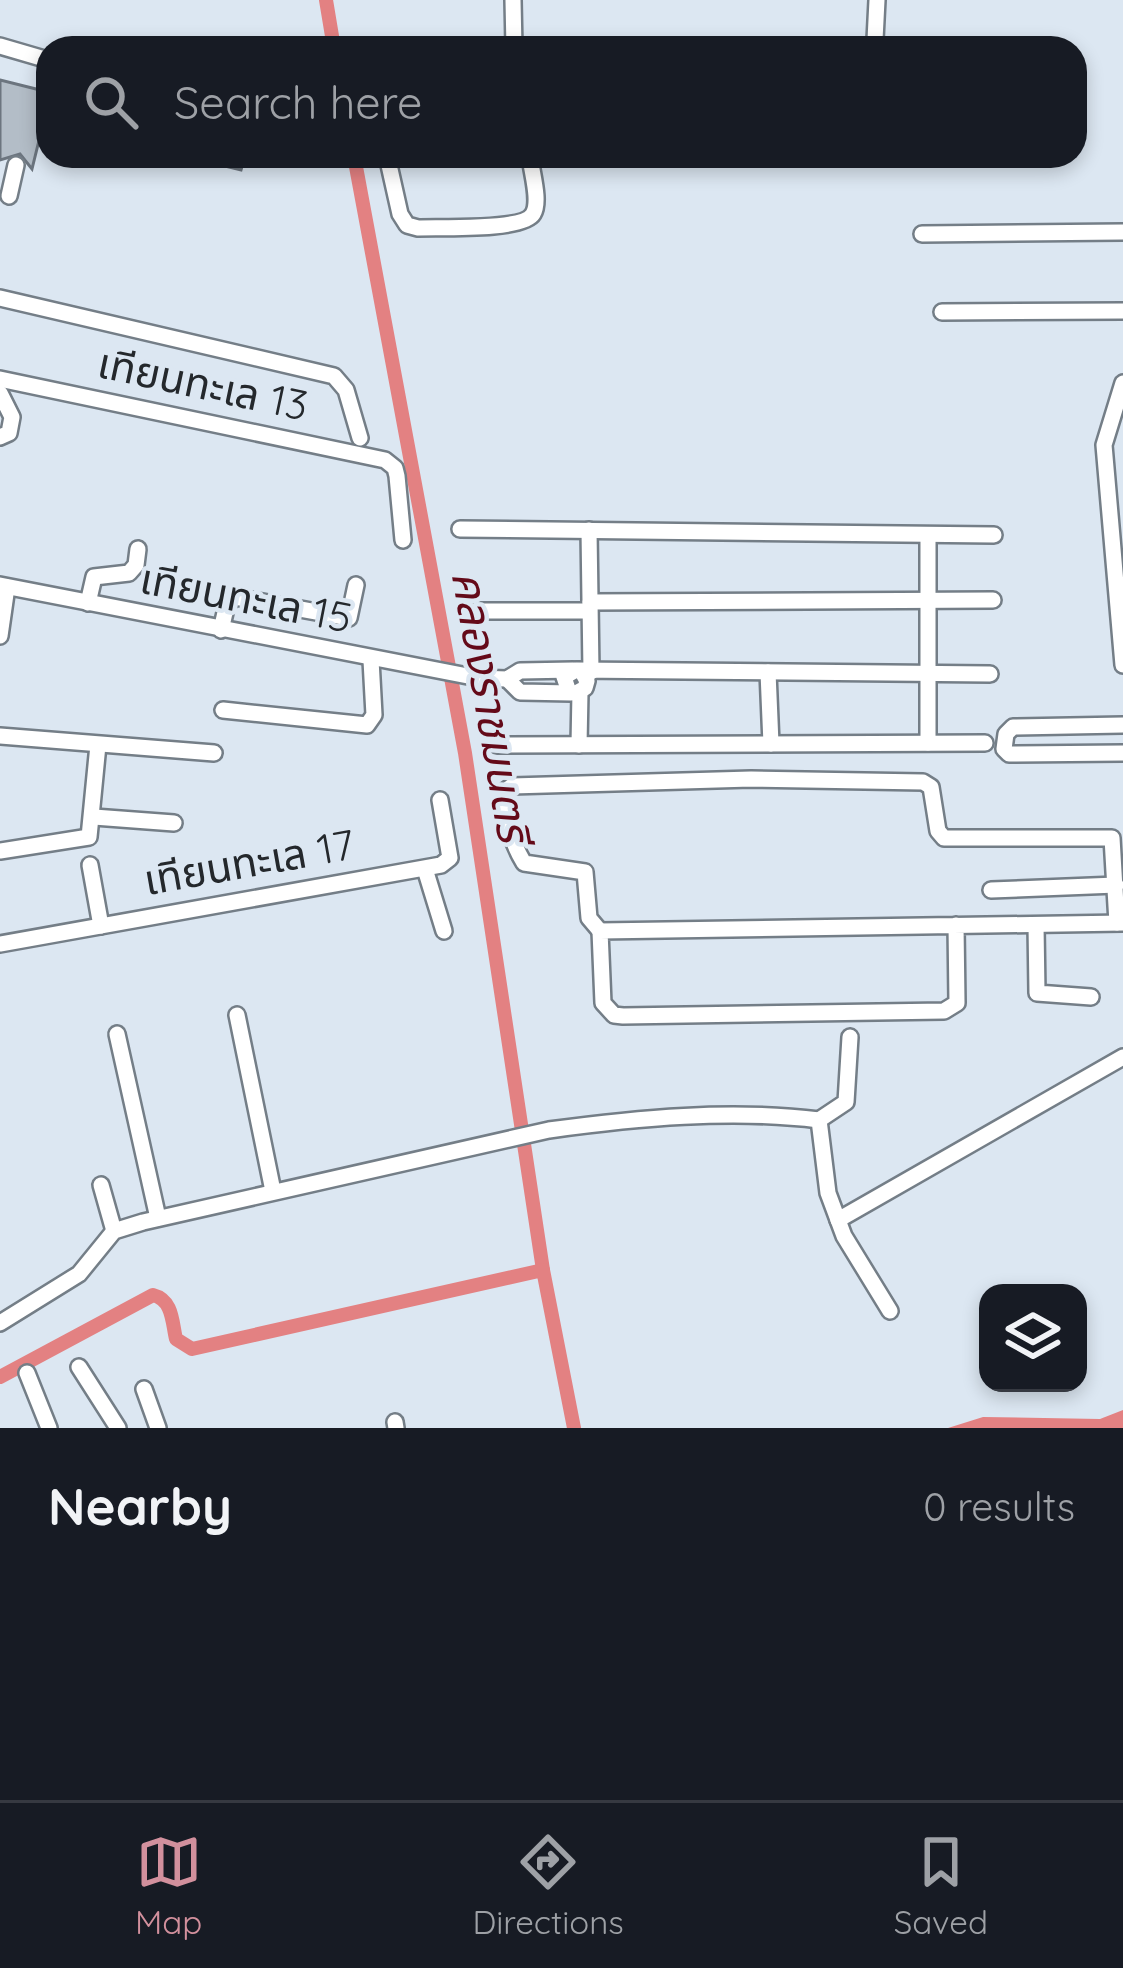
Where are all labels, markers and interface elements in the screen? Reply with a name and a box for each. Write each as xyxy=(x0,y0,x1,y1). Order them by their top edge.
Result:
search box xyxy=(36,36,1087,168)
icon: search xyxy=(78,69,144,135)
text: Search here xyxy=(174,74,422,130)
street label: เทียนทะเล 13 xyxy=(93,335,313,432)
street label: เทียนทะเล 15 xyxy=(136,551,356,644)
water label: คลองราชมนตรี xyxy=(441,566,545,853)
street label: เทียนทะเล 17 xyxy=(139,817,358,906)
map controls xyxy=(979,1284,1087,1392)
button: layers xyxy=(979,1284,1087,1392)
text: Nearby xyxy=(48,1474,232,1538)
text: 0 results xyxy=(923,1482,1075,1531)
tab: Map xyxy=(135,1829,202,1942)
tab: Directions xyxy=(472,1829,624,1942)
tab: Saved xyxy=(894,1829,988,1942)

